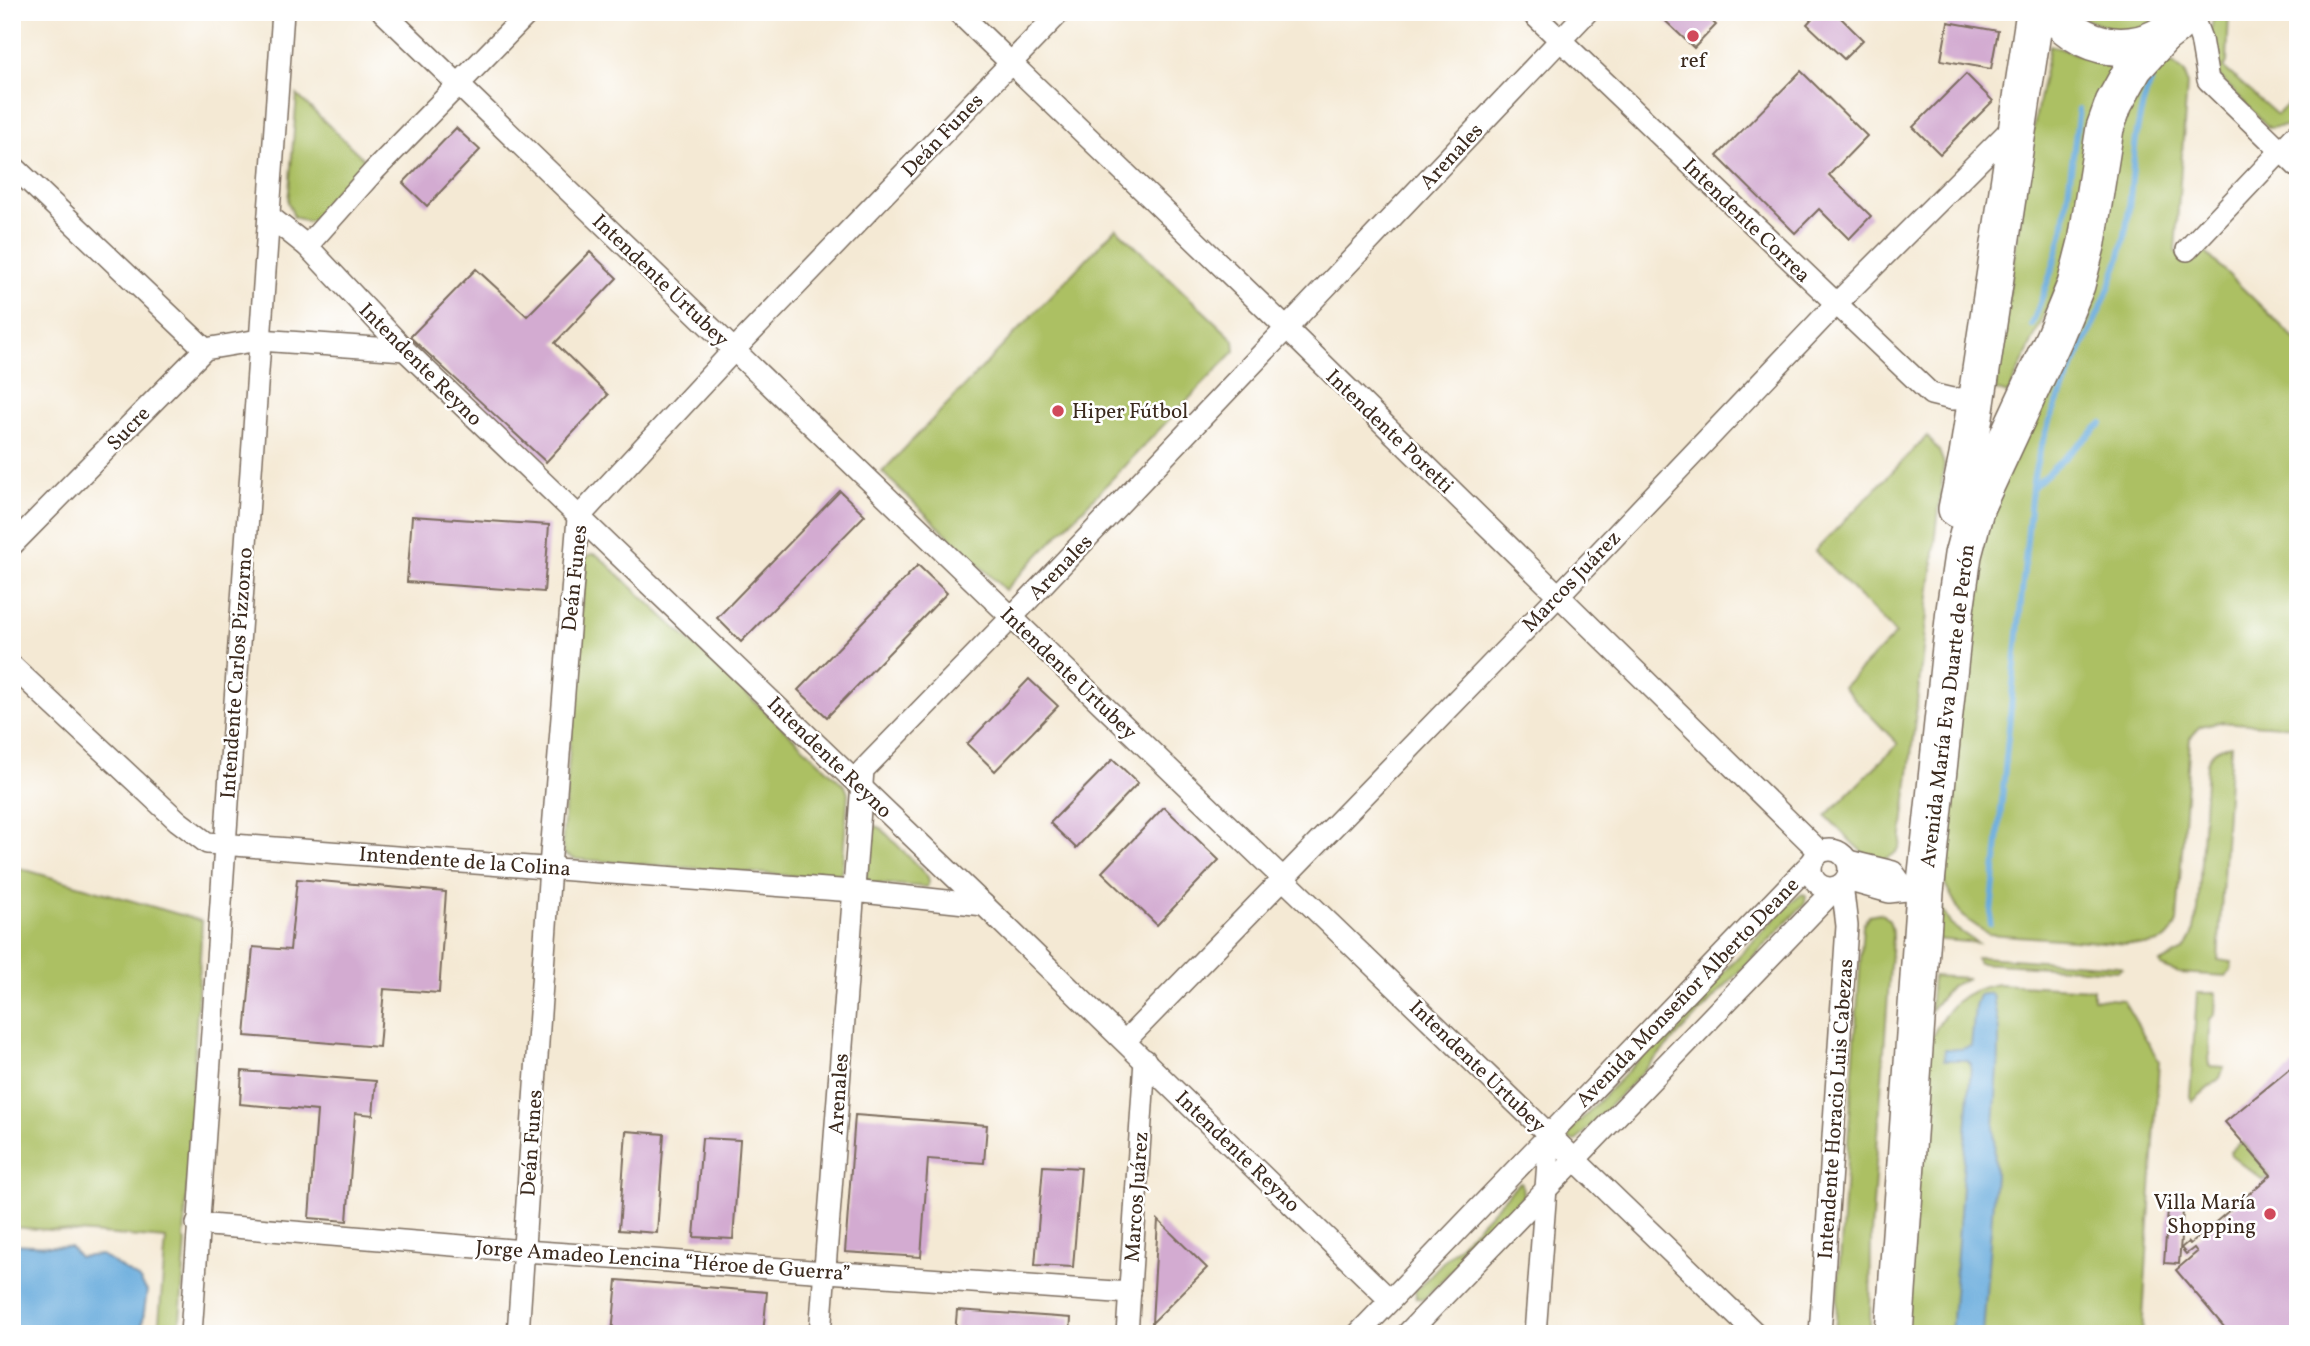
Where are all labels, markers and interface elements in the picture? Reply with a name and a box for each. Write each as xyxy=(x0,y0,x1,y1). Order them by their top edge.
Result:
marker: ref xyxy=(1685,28,1701,44)
place label: ref xyxy=(1680,47,1708,76)
street label: Deán Funes xyxy=(896,87,991,185)
street label: Arenales xyxy=(1414,117,1491,197)
street label: Intendente Correa xyxy=(1675,152,1817,290)
street label: Intendente Urtubey xyxy=(585,208,735,354)
street label: Intendente Reyno xyxy=(352,297,488,433)
street label: Intendente Poretti xyxy=(1319,363,1459,501)
place label: Hiper Fútbol xyxy=(1072,398,1188,427)
street label: Sucre xyxy=(101,400,157,458)
marker: Hiper Fútbol xyxy=(1050,403,1066,419)
street label: Deán Funes xyxy=(555,523,596,633)
street label: Marcos Juárez xyxy=(1516,525,1628,639)
street label: Arenales xyxy=(1022,529,1100,608)
street label: Avenida María Eva Duarte de Perón xyxy=(1914,543,1983,870)
street label: Intendente Carlos Pizzorno xyxy=(214,546,261,800)
street label: Intendente Urtubey xyxy=(993,601,1143,747)
street label: Intendente Reyno xyxy=(760,691,898,825)
street label: Intendente de la Colina xyxy=(358,841,572,884)
street label: Avenida Monseñor Alberto Deane xyxy=(1570,871,1806,1115)
street label: Intendente Horacio Luis Cabezas xyxy=(1812,958,1861,1260)
street label: Intendente Urtubey xyxy=(1402,994,1552,1140)
street label: Arenales xyxy=(822,1052,857,1136)
street label: Intendente Reyno xyxy=(1168,1085,1306,1219)
street label: Deán Funes xyxy=(514,1089,551,1197)
street label: Marcos Juárez xyxy=(1118,1131,1157,1263)
place label: Villa María Shopping xyxy=(2154,1189,2256,1242)
marker: Villa María Shopping xyxy=(2262,1206,2278,1222)
street label: Jorge Amadeo Lencina “Héroe de Guerra” xyxy=(475,1234,851,1289)

